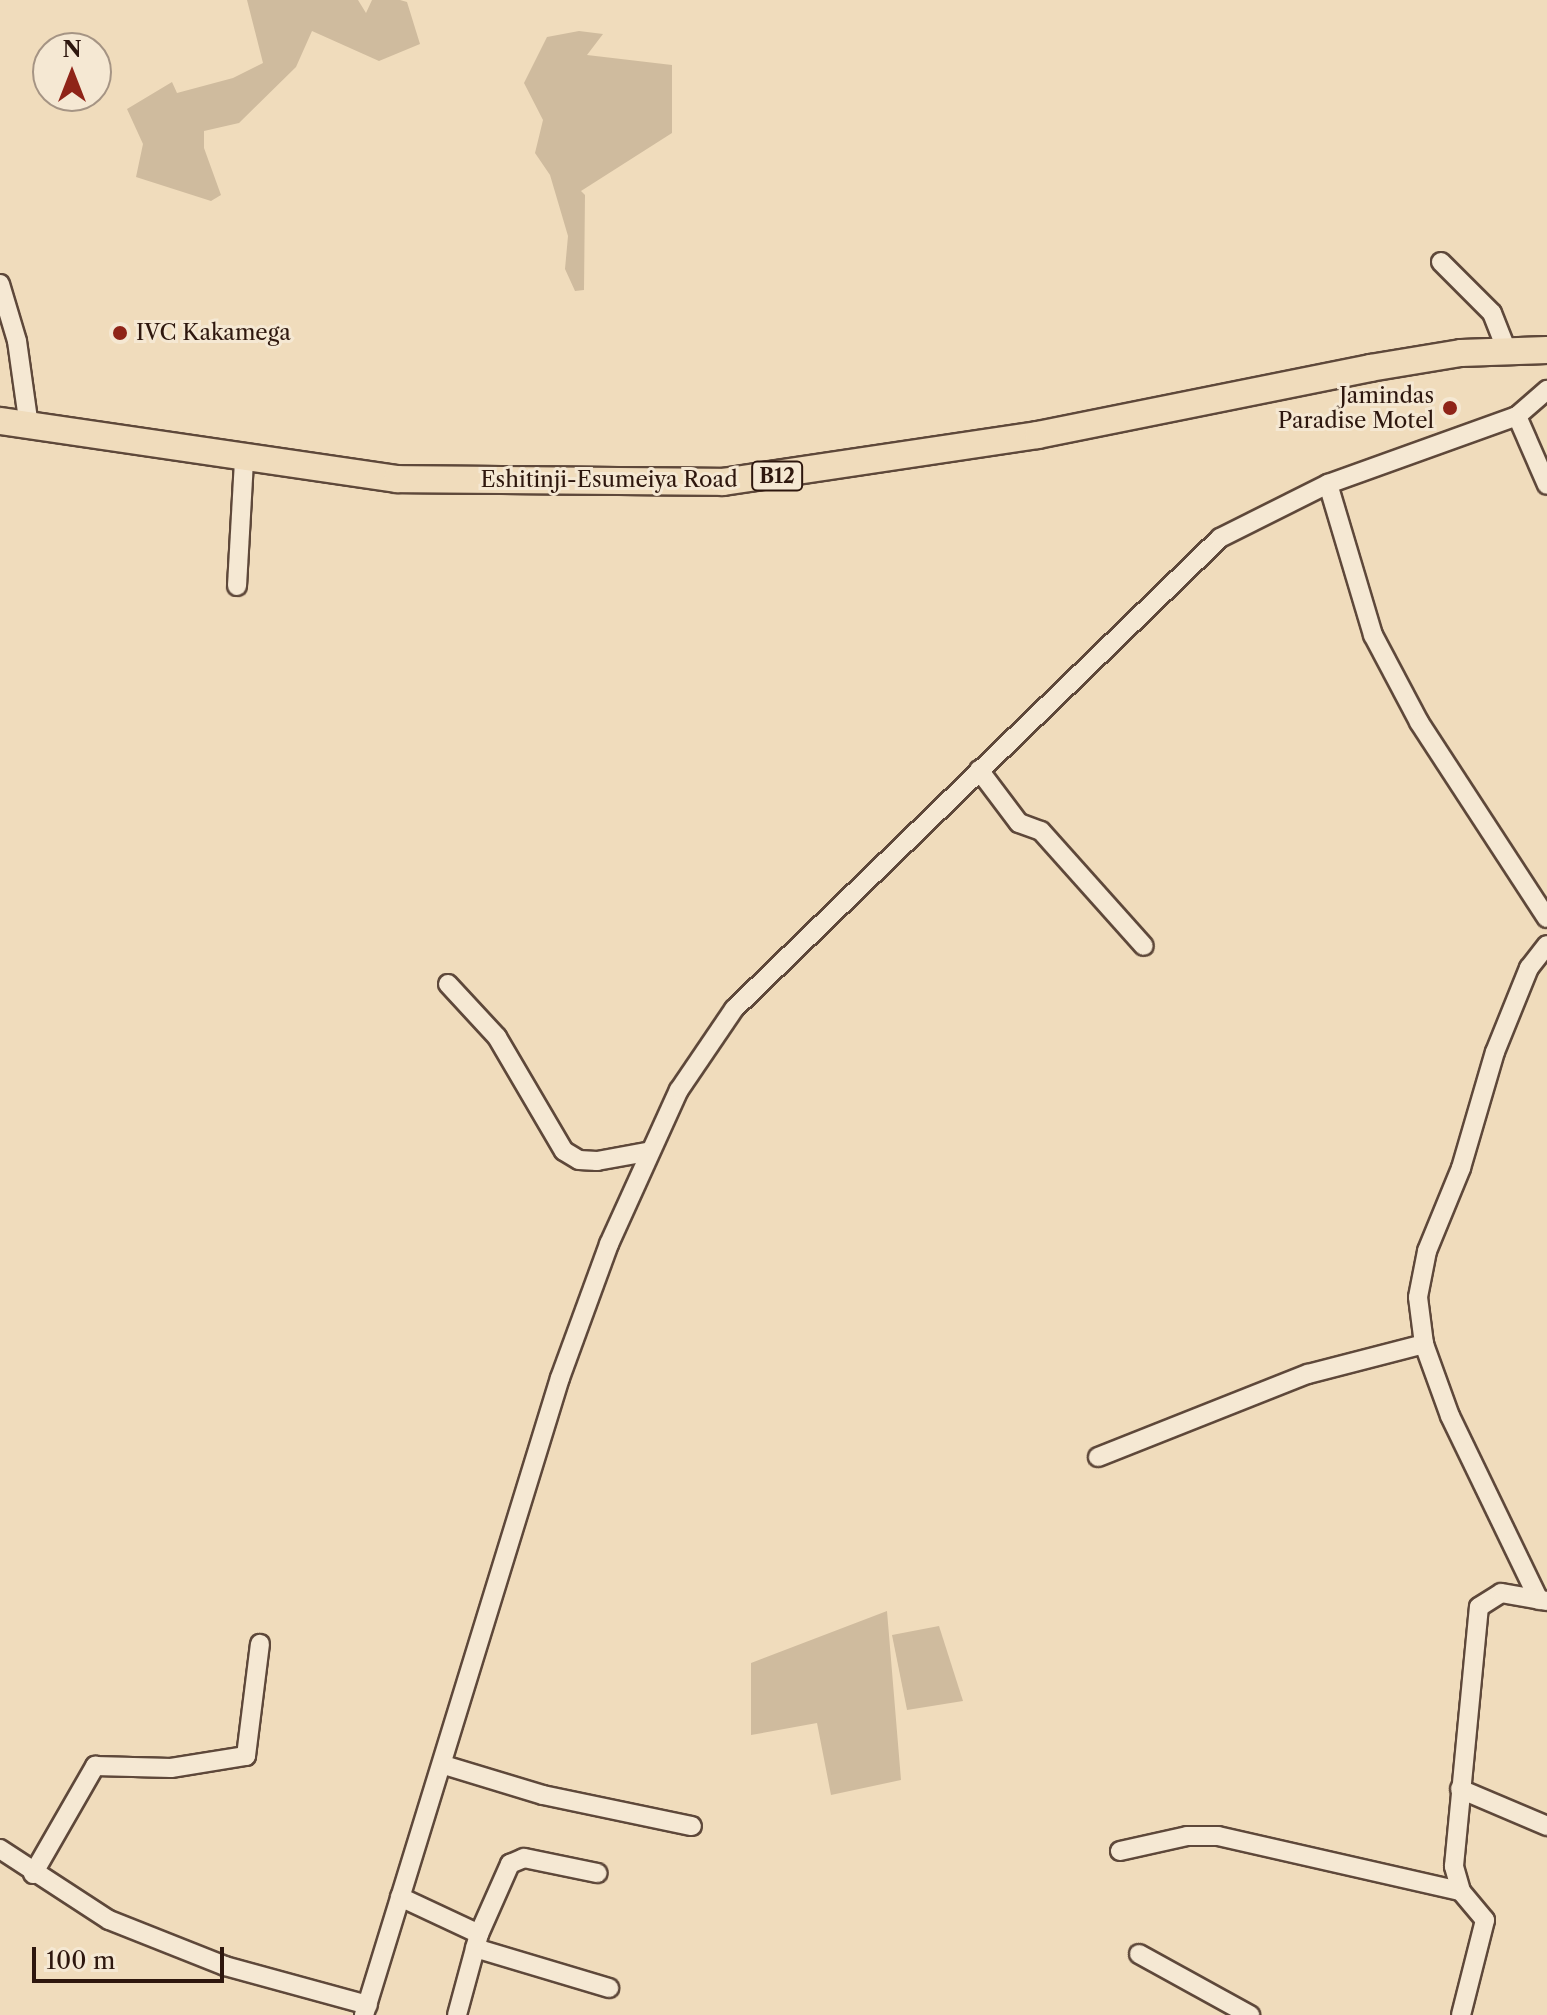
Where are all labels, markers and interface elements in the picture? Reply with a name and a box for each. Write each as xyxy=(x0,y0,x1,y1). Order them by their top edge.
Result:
north arrow xyxy=(32,32,112,112)
text: N xyxy=(62,36,82,63)
place label: IVC Kakamega xyxy=(136,320,291,346)
marker: IVC Kakamega xyxy=(111,324,129,342)
place label: Jamindas Paradise Motel xyxy=(1278,382,1434,434)
marker: Jamindas Paradise Motel xyxy=(1441,399,1459,417)
road number: B12 xyxy=(751,460,803,492)
street label: Eshitinji-Esumeiya Road xyxy=(480,467,738,493)
scale bar xyxy=(36,1931,228,1981)
text: 100 m xyxy=(46,1946,115,1975)

